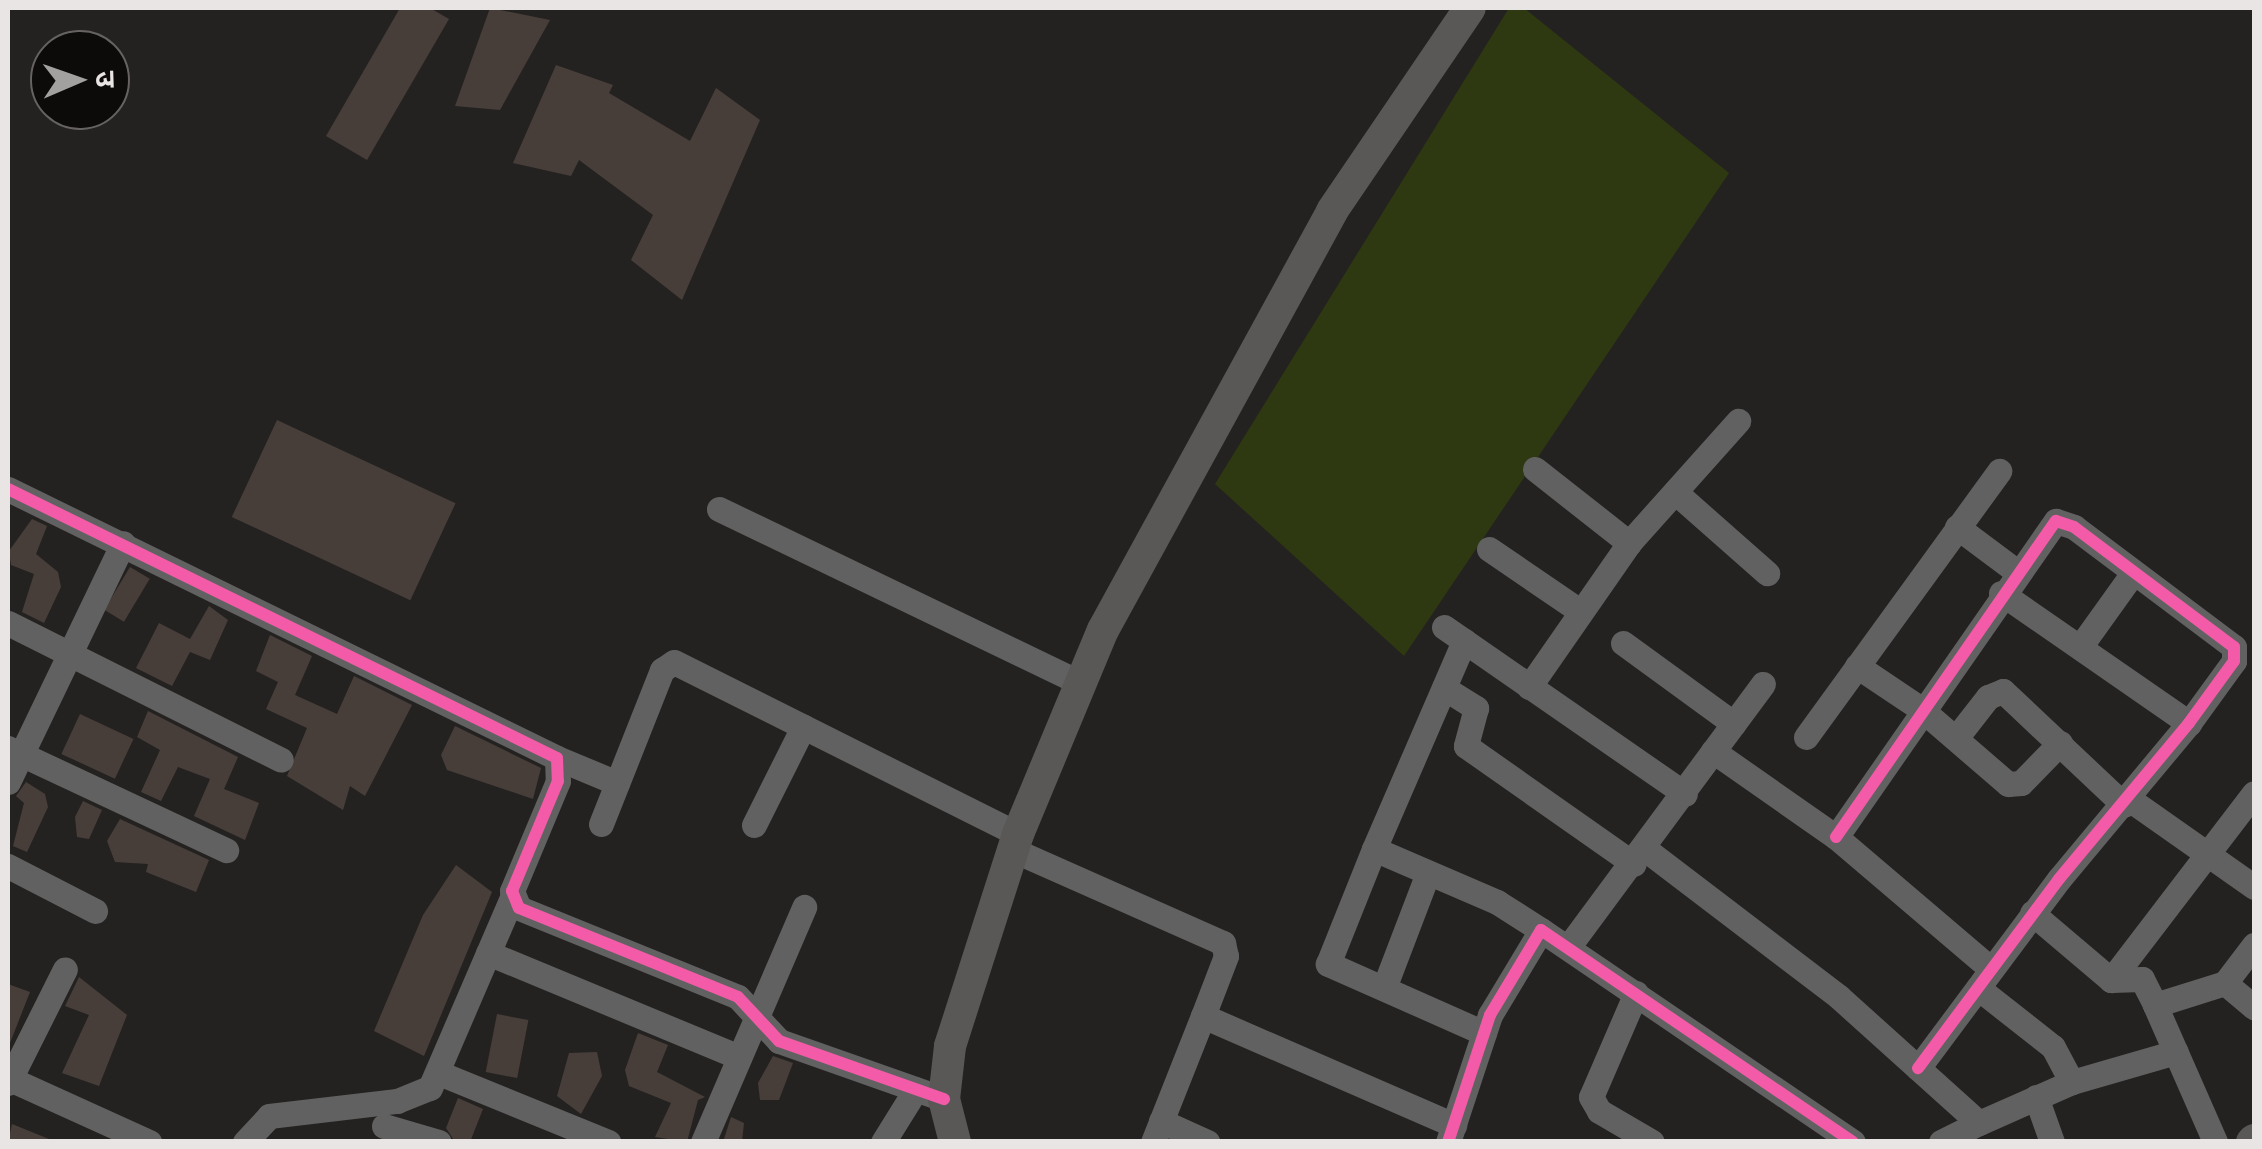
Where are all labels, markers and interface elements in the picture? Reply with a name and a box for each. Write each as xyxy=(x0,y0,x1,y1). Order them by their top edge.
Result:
north arrow xyxy=(30,30,130,130)
text: उ xyxy=(87,70,129,88)

